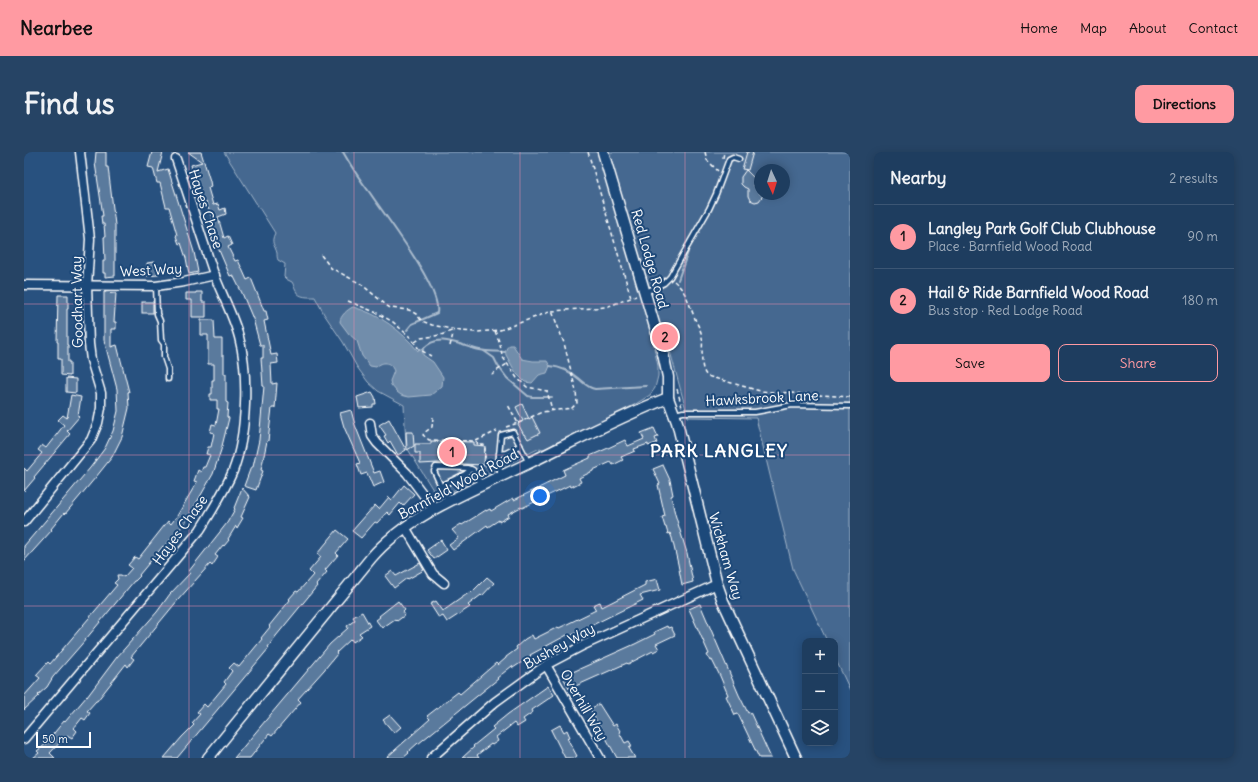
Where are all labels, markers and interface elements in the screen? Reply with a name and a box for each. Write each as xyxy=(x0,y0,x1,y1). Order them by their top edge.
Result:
text: Nearbee xyxy=(20,16,93,40)
text: Home xyxy=(1020,19,1058,37)
text: Map xyxy=(1080,19,1107,37)
text: About xyxy=(1129,19,1167,37)
text: Contact xyxy=(1189,19,1238,37)
button: Directions xyxy=(1135,85,1234,123)
text: Find us xyxy=(24,86,115,122)
north arrow xyxy=(754,164,790,200)
street label: Hayes Chase xyxy=(185,167,227,251)
text: Nearby xyxy=(890,167,946,189)
text: 2 results xyxy=(1169,170,1218,187)
street label: Red Lodge Road xyxy=(627,207,673,311)
text: Langley Park Golf Club Clubhouse xyxy=(928,219,1156,238)
text: 1 xyxy=(900,228,906,245)
text: 90 m xyxy=(1187,228,1218,245)
text: Place · Barnfield Wood Road xyxy=(928,238,1092,255)
street label: Goodhart Way xyxy=(67,256,87,348)
street label: West Way xyxy=(119,259,183,281)
text: Hail & Ride Barnfield Wood Road xyxy=(928,283,1149,302)
text: 2 xyxy=(899,292,907,309)
text: 180 m xyxy=(1182,292,1218,309)
text: Bus stop · Red Lodge Road xyxy=(928,302,1083,319)
pin: 2 xyxy=(652,322,678,352)
button: Save xyxy=(890,344,1050,382)
button: Share xyxy=(1058,344,1218,382)
street label: Hawksbrook Lane xyxy=(705,386,819,410)
pin: 1 xyxy=(439,437,465,467)
district label: PARK LANGLEY xyxy=(650,439,788,462)
street label: Barnfield Wood Road xyxy=(395,445,521,523)
your location xyxy=(530,486,550,506)
street label: Hayes Chase xyxy=(149,491,211,569)
street label: Wickham Way xyxy=(705,510,747,602)
street label: Bushey Way xyxy=(520,619,598,673)
map controls xyxy=(802,638,838,746)
button: + xyxy=(802,638,838,674)
street label: Overhill Way xyxy=(556,666,612,744)
button: − xyxy=(802,674,838,710)
button: layers xyxy=(802,710,838,746)
scale bar xyxy=(36,730,91,749)
text: 50 m xyxy=(42,732,68,746)

